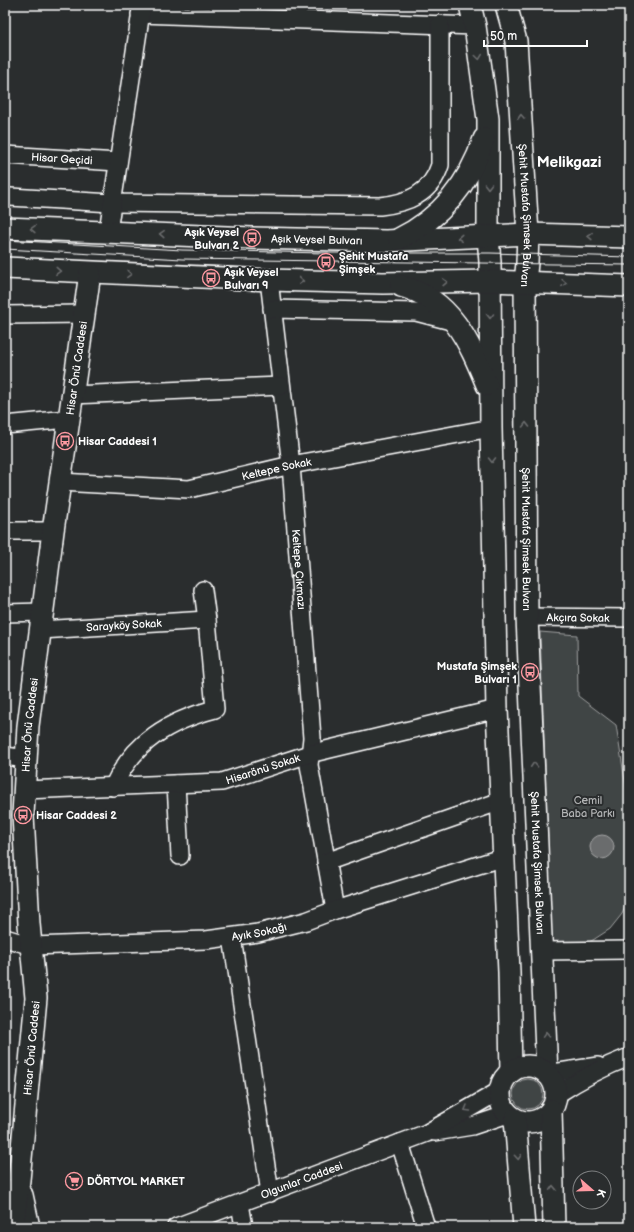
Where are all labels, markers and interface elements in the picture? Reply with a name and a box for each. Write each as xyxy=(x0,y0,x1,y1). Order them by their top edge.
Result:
scale bar xyxy=(484,22,587,48)
text: 50 m xyxy=(490,29,517,44)
one-way arrow xyxy=(474,54,483,60)
one-way arrow xyxy=(516,114,525,120)
street label: Şehit Mustafa Şimsek Bulvarı xyxy=(516,143,535,287)
street label: Hisar Geçidi xyxy=(31,150,93,167)
district label: Melikgazi xyxy=(537,153,601,172)
one-way arrow xyxy=(484,183,492,189)
one-way arrow xyxy=(30,224,36,233)
place label: Aşık Veysel Bulvarı 2 xyxy=(184,226,239,252)
bus stop icon: Aşık Veysel Bulvarı 2 xyxy=(242,228,262,248)
one-way arrow xyxy=(159,229,165,238)
street label: Aşık Veysel Bulvarı xyxy=(271,232,363,247)
one-way arrow xyxy=(587,232,593,240)
one-way arrow xyxy=(457,234,463,242)
place label: Şehit Mustafa Şimşek xyxy=(339,250,408,276)
bus stop icon: Şehit Mustafa Şimşek xyxy=(316,252,336,272)
one-way arrow xyxy=(55,266,61,275)
place label: Aşık Veysel Bulvarı 9 xyxy=(223,266,279,292)
bus stop icon: Aşık Veysel Bulvarı 9 xyxy=(201,268,221,288)
one-way arrow xyxy=(126,270,132,279)
one-way arrow xyxy=(298,277,304,285)
one-way arrow xyxy=(442,278,448,286)
one-way arrow xyxy=(561,279,567,288)
one-way arrow xyxy=(486,313,494,319)
street label: Hisar Önü Caddesi xyxy=(63,320,90,416)
one-way arrow xyxy=(522,422,530,428)
bus stop icon: Hisar Caddesi 1 xyxy=(55,431,75,451)
place label: Hisar Caddesi 1 xyxy=(78,435,157,448)
street label: Keltepe Sokak xyxy=(240,455,313,483)
one-way arrow xyxy=(488,457,496,463)
street label: Şehit Mustafa Şimsek Bulvarı xyxy=(520,467,533,611)
street label: Keltepe Çıkmazı xyxy=(289,529,309,610)
street label: Akçıra Sokak xyxy=(546,611,610,624)
street label: Sarayköy Sokak xyxy=(86,616,163,634)
place label: Mustafa Şimşek Bulvarı 1 xyxy=(437,660,517,686)
bus stop icon: Mustafa Şimşek Bulvarı 1 xyxy=(520,662,540,682)
street label: Hisar Önü Caddesi xyxy=(19,677,41,772)
street label: Hisarönü Sokak xyxy=(224,751,302,787)
one-way arrow xyxy=(529,762,538,768)
street label: Şehit Mustafa Şimsek Bulvarı xyxy=(528,791,547,935)
park label: Cemil Baba Parkı xyxy=(561,794,615,820)
bus stop icon: Hisar Caddesi 2 xyxy=(13,805,33,825)
place label: Hisar Caddesi 2 xyxy=(36,809,117,822)
street label: Ayık Sokağı xyxy=(231,920,288,943)
street label: Hisar Önü Caddesi xyxy=(20,1000,42,1096)
one-way arrow xyxy=(541,1032,550,1038)
one-way arrow xyxy=(464,1105,471,1112)
one-way arrow xyxy=(514,1154,523,1160)
street label: Olgunlar Caddesi xyxy=(259,1159,344,1201)
north arrow xyxy=(572,1170,612,1210)
supermarket icon: DÖRTYOL MARKET xyxy=(64,1171,84,1191)
place label: DÖRTYOL MARKET xyxy=(87,1174,185,1188)
one-way arrow xyxy=(549,1185,557,1191)
text: K xyxy=(593,1188,608,1199)

